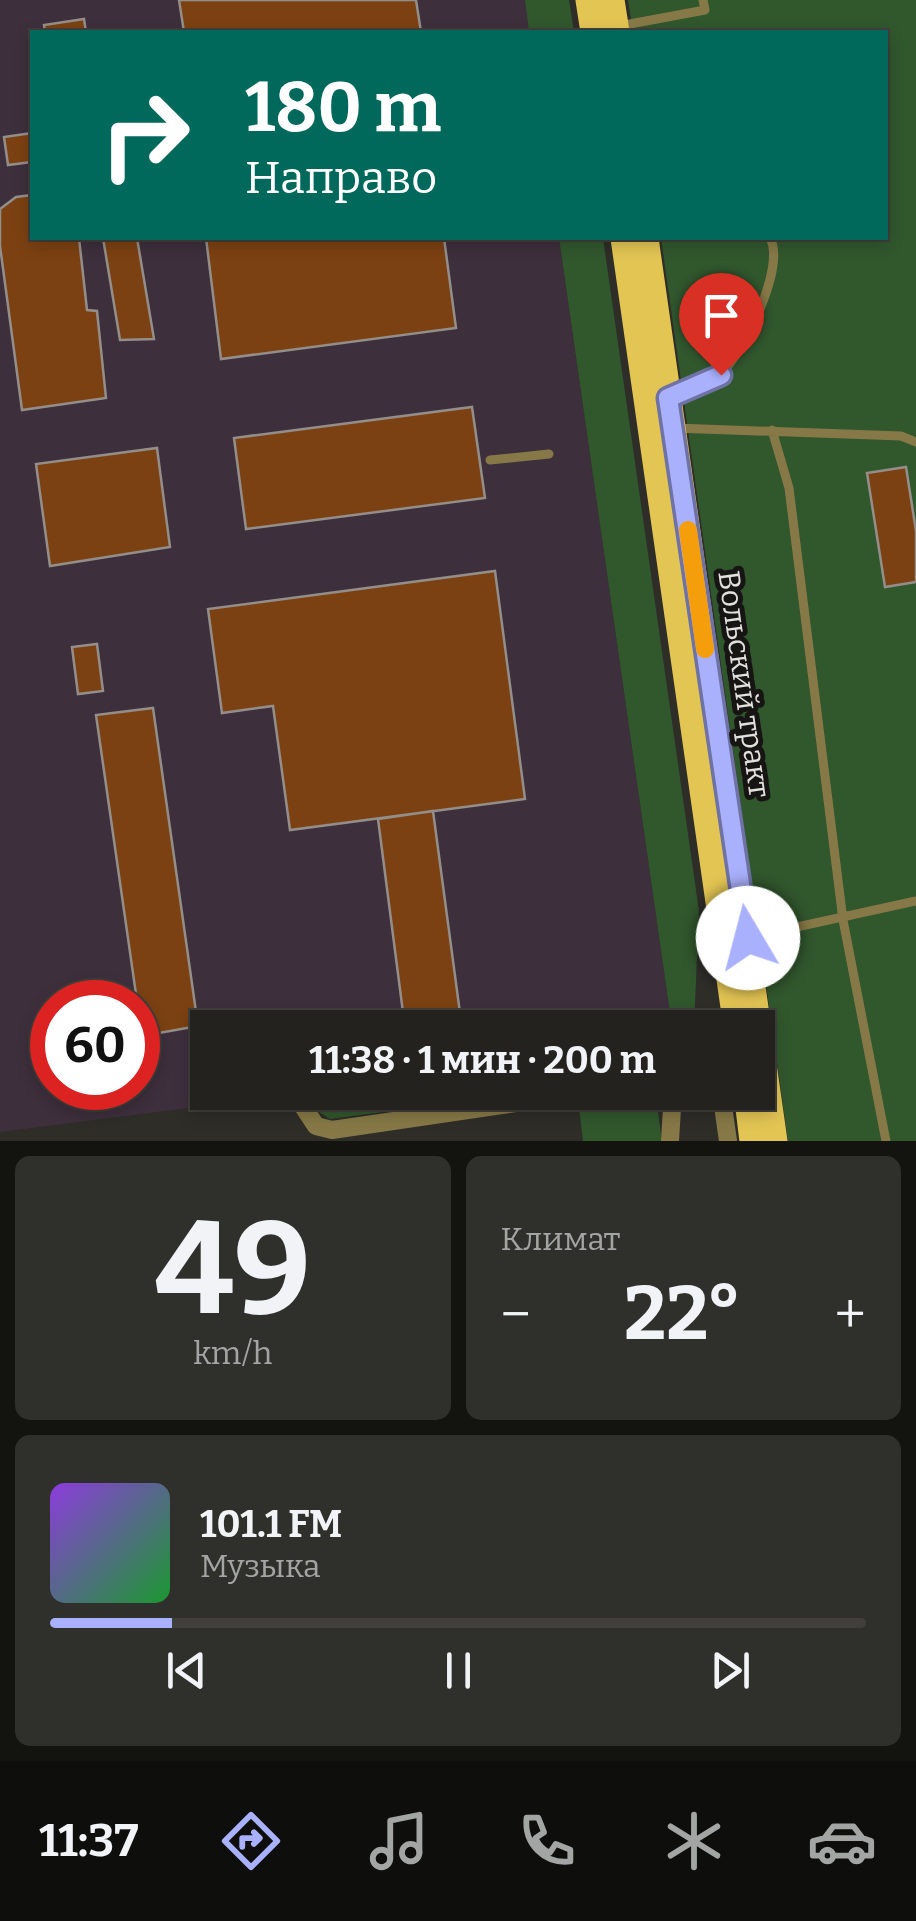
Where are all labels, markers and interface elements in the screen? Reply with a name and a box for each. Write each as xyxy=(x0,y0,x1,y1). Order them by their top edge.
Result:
text: 180 m xyxy=(245,66,441,150)
icon: right xyxy=(80,70,210,200)
text: Направо xyxy=(245,151,437,205)
pin xyxy=(679,273,764,376)
icon: arrive xyxy=(694,288,749,343)
street label: Вольский тракт xyxy=(710,568,778,800)
position arrow xyxy=(696,886,800,990)
speed limit sign: 60 xyxy=(30,980,160,1110)
text: 11:38 · 1 мин · 200 m xyxy=(309,1037,656,1083)
text: 49 xyxy=(155,1191,311,1347)
text: Климат xyxy=(501,1220,620,1258)
text: 22° xyxy=(624,1269,741,1359)
text: − xyxy=(501,1282,531,1348)
text: + xyxy=(835,1282,866,1348)
text: km/h xyxy=(193,1334,272,1372)
text: 101.1 FM xyxy=(200,1501,342,1547)
text: Музыка xyxy=(200,1547,321,1585)
icon: previous xyxy=(159,1643,214,1698)
icon: pause xyxy=(431,1643,486,1698)
icon: next xyxy=(703,1643,758,1698)
icon: directions xyxy=(216,1806,286,1876)
icon: music xyxy=(364,1806,434,1876)
icon: phone xyxy=(512,1806,582,1876)
icon: climate xyxy=(659,1806,729,1876)
icon: car xyxy=(807,1806,877,1876)
text: 11:37 xyxy=(39,1814,138,1868)

